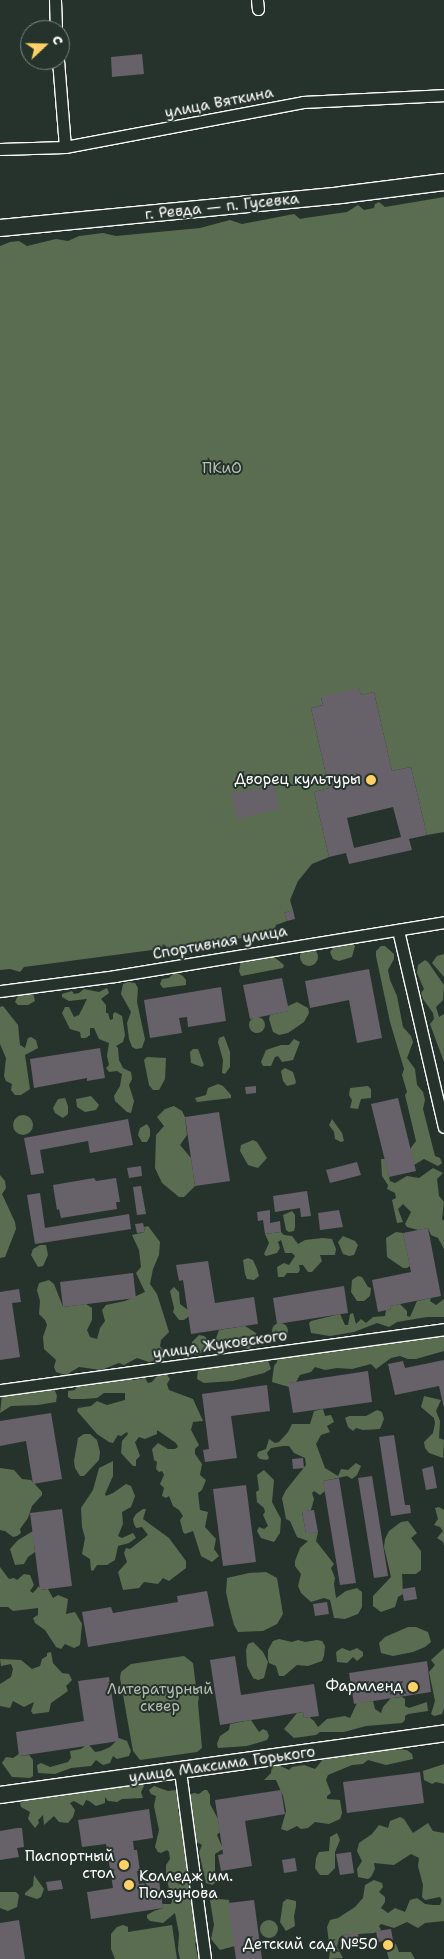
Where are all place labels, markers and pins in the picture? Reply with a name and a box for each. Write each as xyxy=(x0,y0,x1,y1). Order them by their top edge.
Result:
place label: Дворец культуры xyxy=(234,771,361,789)
marker: Дворец культуры xyxy=(365,774,377,786)
place label: Фармленд xyxy=(325,1678,403,1696)
marker: Фармленд xyxy=(407,1681,419,1693)
place label: Паспортный стол xyxy=(25,1847,114,1882)
marker: Паспортный стол xyxy=(118,1859,130,1871)
place label: Колледж им. Ползунова xyxy=(139,1867,233,1902)
marker: Колледж им. Ползунова xyxy=(123,1879,135,1891)
place label: Детский сад №50 xyxy=(243,1936,378,1954)
marker: Детский сад №50 xyxy=(382,1939,394,1951)

